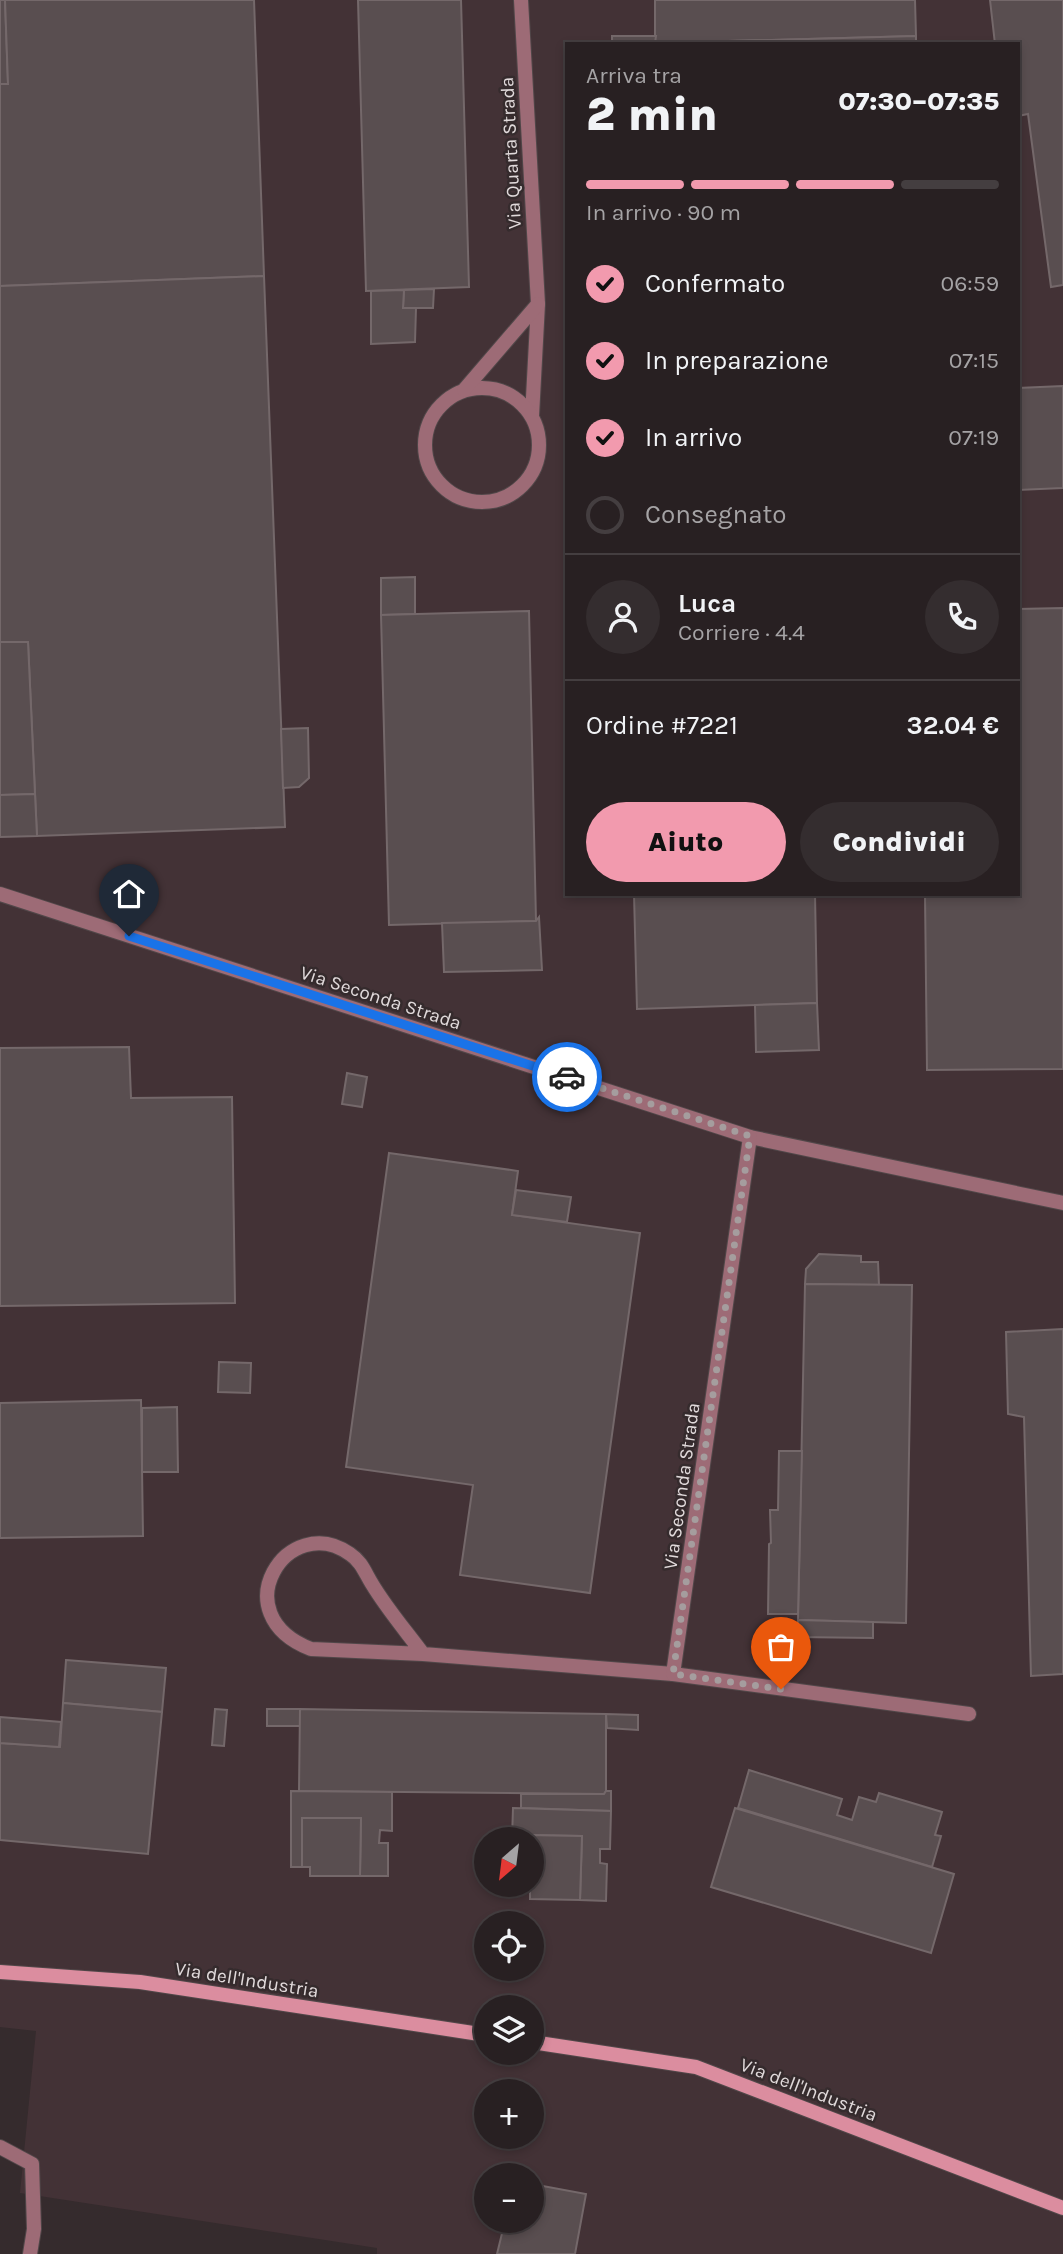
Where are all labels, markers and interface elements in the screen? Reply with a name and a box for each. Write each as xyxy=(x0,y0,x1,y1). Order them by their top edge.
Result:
text: Arriva tra xyxy=(586,62,682,89)
street label: Via Quarta Strada xyxy=(496,76,526,230)
text: 07:30–07:35 xyxy=(838,86,999,117)
text: 2 min xyxy=(586,88,718,142)
text: In arrivo · 90 m xyxy=(586,199,741,226)
icon: check xyxy=(586,265,624,303)
text: Confermato xyxy=(645,268,785,299)
text: 06:59 xyxy=(941,270,999,297)
icon: check xyxy=(586,342,624,380)
text: In preparazione xyxy=(645,345,829,376)
text: 07:15 xyxy=(949,347,999,374)
icon: check xyxy=(586,419,624,457)
text: In arrivo xyxy=(645,422,742,453)
text: 07:19 xyxy=(948,424,999,451)
text: Consegnato xyxy=(645,499,787,530)
button: person xyxy=(586,580,660,654)
button: phone xyxy=(925,580,999,654)
text: Luca xyxy=(678,588,736,619)
text: Corriere · 4.4 xyxy=(678,619,805,646)
text: Ordine #7221 xyxy=(586,710,738,741)
text: 32.04 € xyxy=(907,710,999,741)
button: Aiuto xyxy=(586,802,786,882)
button: Condividi xyxy=(800,802,999,882)
pin xyxy=(99,864,159,936)
icon: home xyxy=(110,875,148,913)
street label: Via Seconda Strada xyxy=(297,962,464,1034)
courier xyxy=(532,1042,602,1112)
icon: car xyxy=(548,1058,586,1096)
street label: Via Seconda Strada xyxy=(659,1401,705,1571)
pin xyxy=(751,1617,811,1689)
icon: bag xyxy=(762,1628,800,1666)
north arrow xyxy=(474,1827,544,1897)
map controls xyxy=(474,1827,544,2233)
button: locate xyxy=(474,1911,544,1981)
street label: Via dell'Industria xyxy=(173,1958,320,2002)
button: layers xyxy=(474,1995,544,2065)
street label: Via dell'Industria xyxy=(737,2054,880,2126)
button: + xyxy=(474,2079,544,2149)
button: − xyxy=(474,2163,544,2233)

